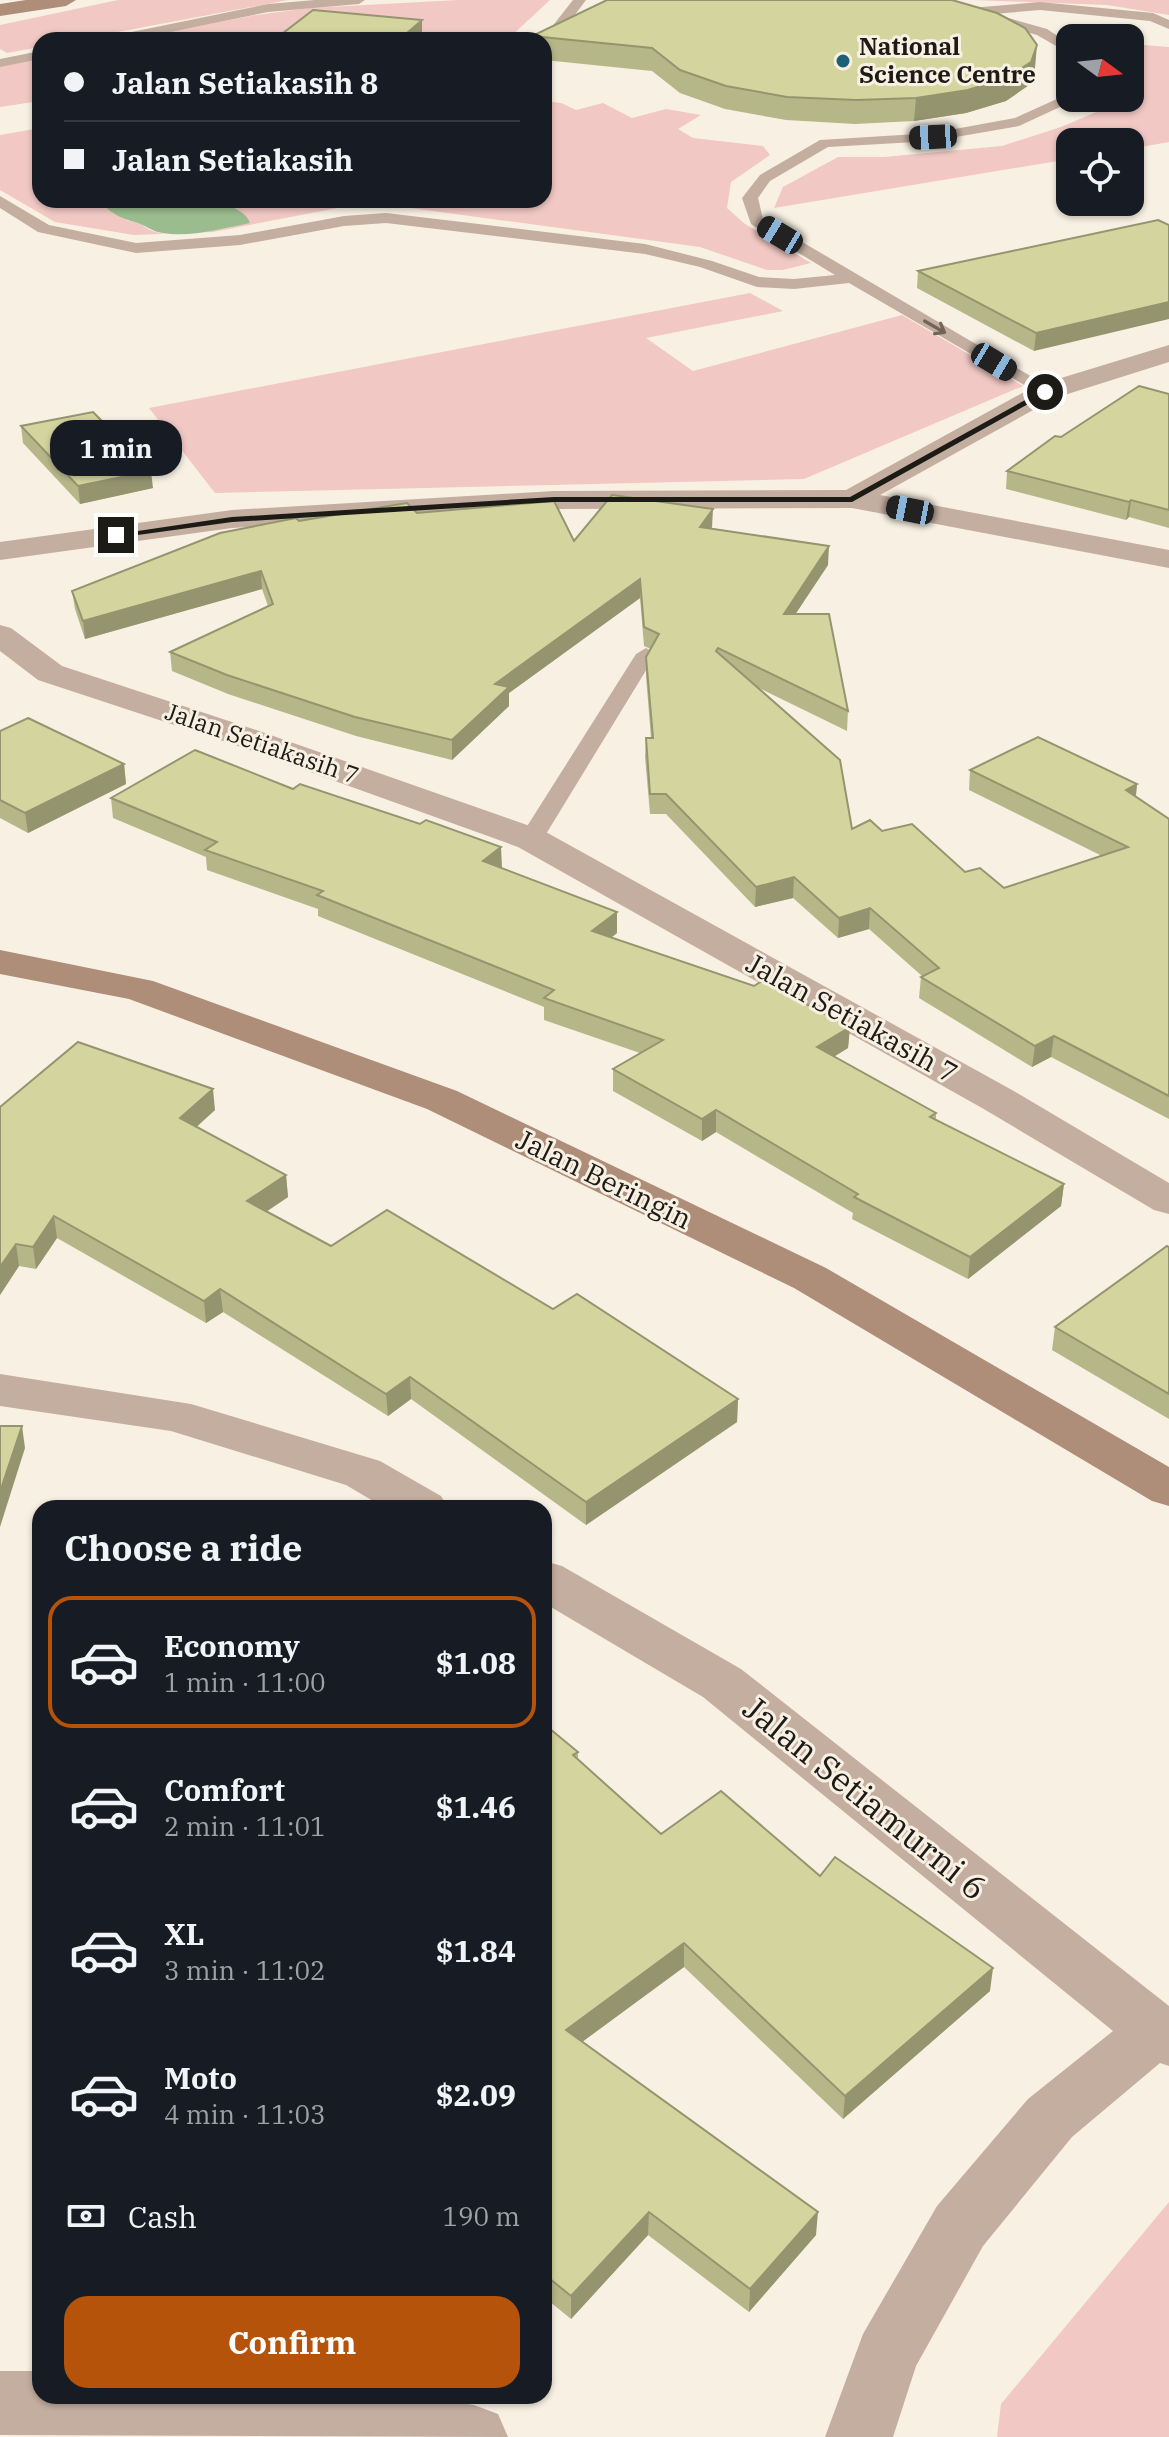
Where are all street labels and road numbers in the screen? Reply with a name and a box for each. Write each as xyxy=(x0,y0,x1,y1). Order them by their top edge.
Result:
street label: Jalan Setiakasih 7 xyxy=(161,695,363,791)
street label: Jalan Setiakasih 7 xyxy=(740,944,965,1091)
street label: Jalan Beringin xyxy=(510,1120,698,1237)
street label: Jalan Setiamurni 6 xyxy=(735,1685,996,1909)

